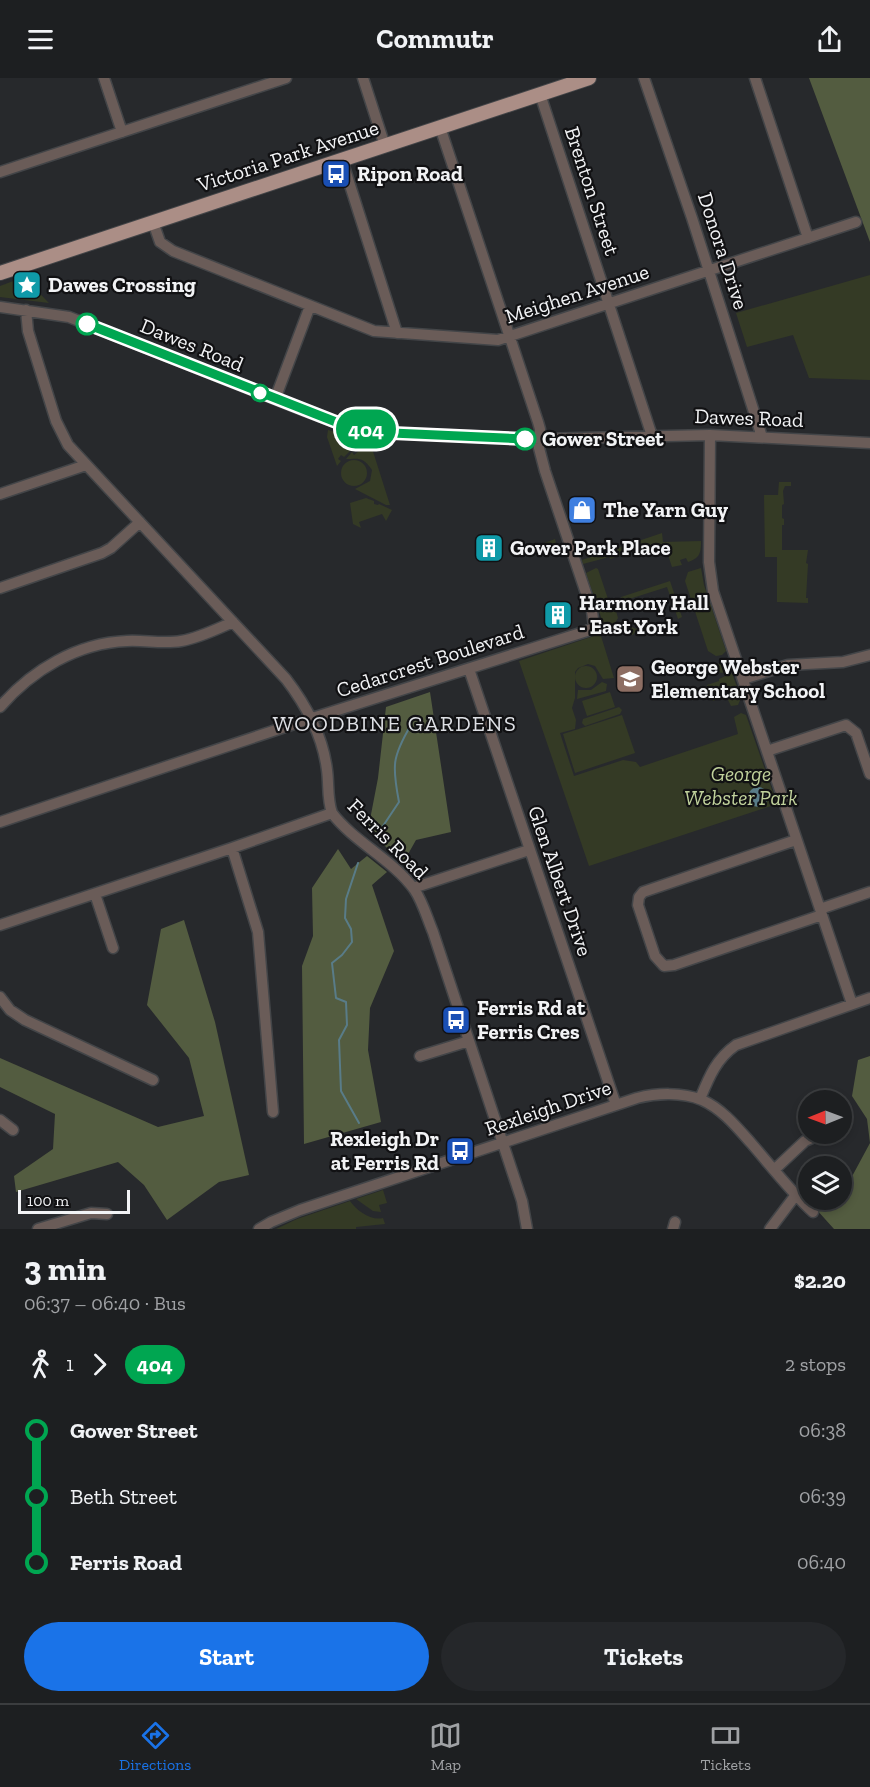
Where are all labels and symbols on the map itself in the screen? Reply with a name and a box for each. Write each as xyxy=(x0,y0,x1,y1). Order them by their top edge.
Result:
street label: Victoria Park Avenue xyxy=(193,114,382,197)
street label: Brenton Street xyxy=(560,123,625,259)
bus stop icon: Ripon Road xyxy=(320,158,352,190)
place label: Ripon Road xyxy=(357,161,463,186)
street label: Donora Drive xyxy=(693,189,754,313)
street label: Meighen Avenue xyxy=(502,258,652,329)
place icon: Dawes Crossing xyxy=(11,269,43,301)
place label: Dawes Crossing xyxy=(48,272,196,297)
street label: Dawes Road xyxy=(137,312,248,377)
unlabelled marker xyxy=(76,313,98,335)
unlabelled marker xyxy=(251,384,269,402)
street label: Dawes Road xyxy=(694,403,805,432)
line badge: 404 xyxy=(332,410,400,448)
place label: Gower Street xyxy=(542,426,664,451)
marker: Gower Street xyxy=(514,428,536,450)
shop icon: The Yarn Guy xyxy=(566,494,598,526)
place label: The Yarn Guy xyxy=(603,497,728,522)
building icon: Gower Park Place xyxy=(473,532,505,564)
place label: Gower Park Place xyxy=(510,535,671,560)
place label: Harmony Hall - East York xyxy=(579,590,709,639)
building icon: Harmony Hall - East York xyxy=(542,599,574,631)
street label: Cedarcrest Boulevard xyxy=(333,618,527,703)
place label: George Webster Elementary School xyxy=(651,654,825,703)
school or university icon: George Webster Elementary School xyxy=(614,663,646,695)
district label: WOODBINE GARDENS xyxy=(273,710,517,737)
park label: George Webster Park xyxy=(684,761,798,810)
street label: Ferris Road xyxy=(343,793,434,885)
street label: Glen Albert Drive xyxy=(523,802,598,959)
place label: Ferris Rd at Ferris Cres xyxy=(477,995,586,1044)
bus stop icon: Ferris Rd at Ferris Cres xyxy=(440,1004,472,1036)
street label: Rexleigh Drive xyxy=(481,1074,614,1141)
north arrow xyxy=(798,1090,852,1144)
place label: Rexleigh Dr at Ferris Rd xyxy=(330,1126,439,1175)
bus stop icon: Rexleigh Dr at Ferris Rd xyxy=(444,1135,476,1167)
scale bar xyxy=(18,1187,130,1214)

